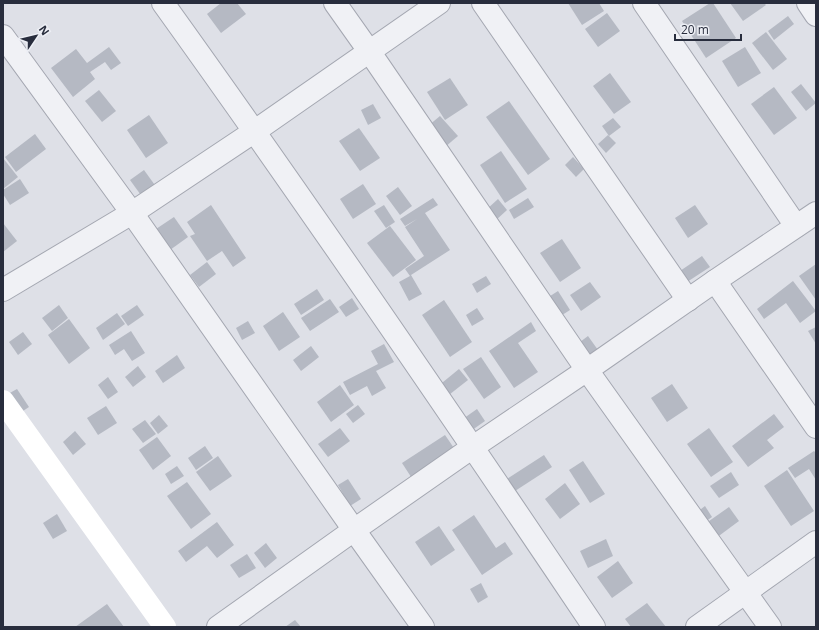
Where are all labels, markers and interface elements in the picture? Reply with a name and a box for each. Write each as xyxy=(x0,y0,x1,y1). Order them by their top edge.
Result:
north arrow xyxy=(16,16,56,56)
scale bar xyxy=(675,16,741,42)
text: 20 m xyxy=(681,21,709,38)
text: N xyxy=(36,22,53,38)

